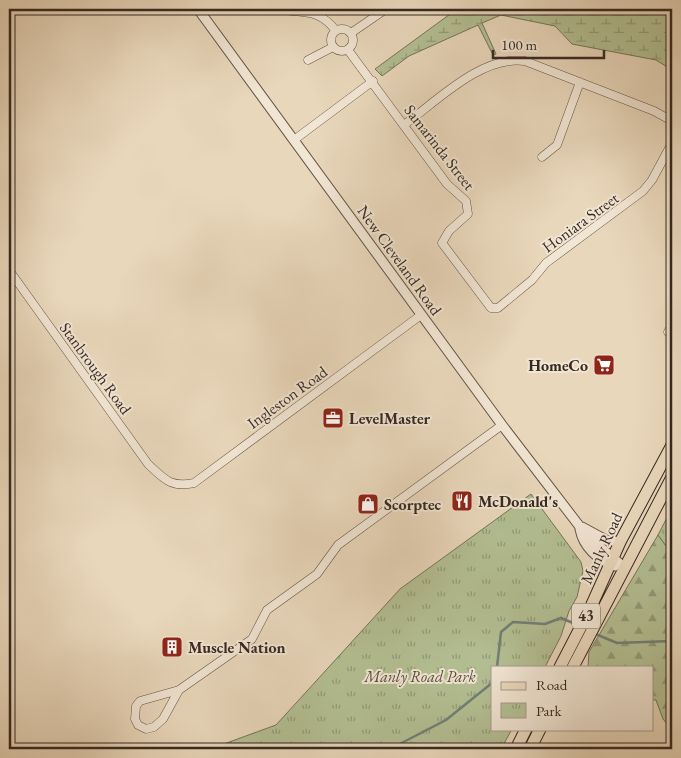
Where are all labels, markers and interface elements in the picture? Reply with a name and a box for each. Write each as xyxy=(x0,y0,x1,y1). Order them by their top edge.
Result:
scale bar xyxy=(493,28,605,60)
text: 100 m xyxy=(501,35,538,54)
street label: Samarinda Street xyxy=(400,100,480,194)
street label: Honiara Street xyxy=(538,188,623,257)
street label: New Cleveland Road xyxy=(353,201,447,320)
street label: Stanbrough Road xyxy=(55,318,137,419)
supermarket icon: HomeCo xyxy=(592,353,616,377)
place label: HomeCo xyxy=(528,355,588,376)
street label: Ingleston Road xyxy=(243,361,332,434)
office icon: LevelMaster xyxy=(321,406,345,430)
place label: LevelMaster xyxy=(349,408,431,429)
restaurant icon: McDonald's xyxy=(450,489,474,513)
place label: McDonald's xyxy=(478,491,558,512)
shop icon: Scorptec xyxy=(356,492,380,516)
place label: Scorptec xyxy=(384,494,442,515)
street label: Manly Road xyxy=(576,508,628,587)
road number: 43 xyxy=(572,604,600,628)
building icon: Muscle Nation xyxy=(160,635,184,659)
place label: Muscle Nation xyxy=(188,637,286,658)
park label: Manly Road Park xyxy=(363,666,476,687)
legend xyxy=(491,666,654,730)
text: Road xyxy=(536,675,568,694)
text: Park xyxy=(536,701,563,720)

